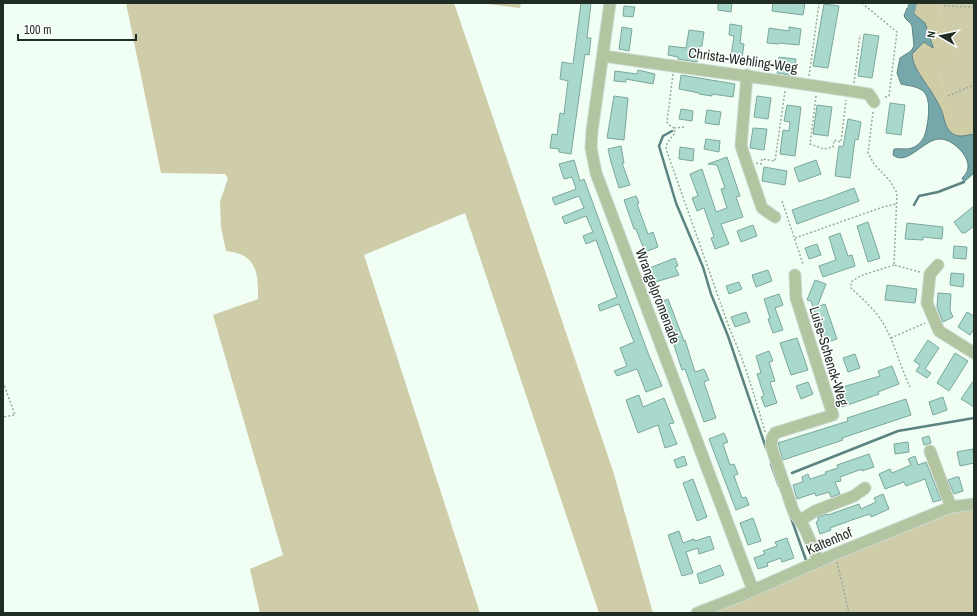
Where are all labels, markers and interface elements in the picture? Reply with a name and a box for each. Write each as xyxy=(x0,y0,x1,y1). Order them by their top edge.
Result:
scale bar xyxy=(18,16,136,42)
north arrow xyxy=(921,16,961,56)
text: 100 m xyxy=(24,22,51,38)
text: N xyxy=(924,30,939,39)
street label: Christa-Wehling-Weg xyxy=(687,43,799,77)
street label: Wrangelpromenade xyxy=(632,246,684,346)
street label: Luise-Schenck-Weg xyxy=(805,304,853,409)
street label: Kaltenhof xyxy=(803,523,856,559)

